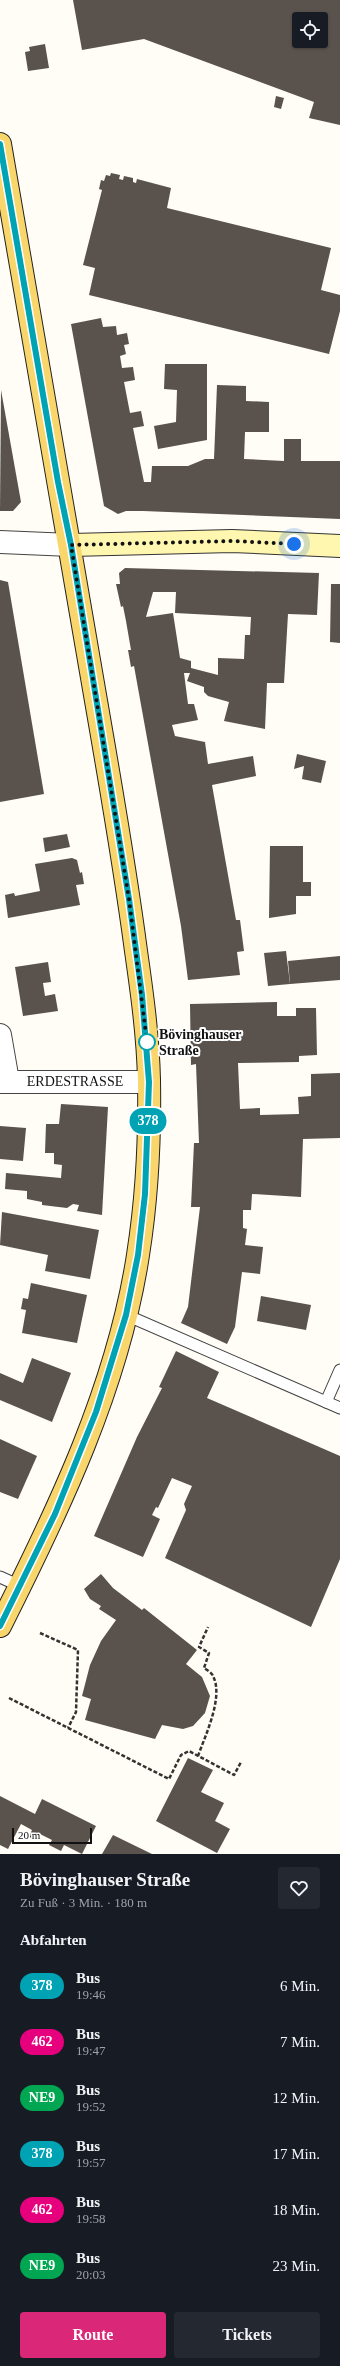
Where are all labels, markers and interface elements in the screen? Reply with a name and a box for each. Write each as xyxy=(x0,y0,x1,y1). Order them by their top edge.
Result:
map controls xyxy=(292,12,328,48)
button: locate xyxy=(292,12,328,48)
your location xyxy=(284,534,304,554)
place label: Bövinghauser Straße xyxy=(159,1027,241,1058)
marker: Bövinghauser Straße xyxy=(138,1033,156,1051)
street label: ERDESTRASSE xyxy=(27,1074,123,1089)
line badge: 378 xyxy=(125,1108,171,1134)
text: 378 xyxy=(138,1113,159,1128)
scale bar xyxy=(12,1826,92,1845)
text: 20 m xyxy=(18,1829,40,1841)
button: heart xyxy=(278,1867,320,1909)
text: Bövinghauser Straße xyxy=(20,1869,190,1890)
text: Zu Fuß · 3 Min. · 180 m xyxy=(20,1895,147,1910)
text: Abfahrten xyxy=(20,1932,87,1948)
text: Bus xyxy=(76,1970,100,1986)
text: 378 xyxy=(32,1978,53,1993)
text: 6 Min. xyxy=(280,1978,320,1994)
text: 19:46 xyxy=(76,1987,106,2002)
text: Bus xyxy=(76,2026,100,2042)
text: 462 xyxy=(32,2034,53,2049)
text: 7 Min. xyxy=(280,2034,320,2050)
text: 19:47 xyxy=(76,2043,106,2058)
text: Bus xyxy=(76,2082,100,2098)
text: NE9 xyxy=(29,2090,55,2105)
text: 12 Min. xyxy=(272,2090,320,2106)
text: 19:52 xyxy=(76,2099,106,2114)
text: Bus xyxy=(76,2138,100,2154)
text: 378 xyxy=(32,2146,53,2161)
text: 17 Min. xyxy=(272,2146,320,2162)
text: 19:57 xyxy=(76,2155,106,2170)
text: Bus xyxy=(76,2194,100,2210)
text: 462 xyxy=(32,2202,53,2217)
text: 18 Min. xyxy=(272,2202,320,2218)
text: 19:58 xyxy=(76,2211,106,2226)
text: Bus xyxy=(76,2250,100,2266)
text: NE9 xyxy=(29,2258,55,2273)
text: 23 Min. xyxy=(272,2258,320,2274)
text: 20:03 xyxy=(76,2267,106,2282)
button: Route xyxy=(20,2312,166,2358)
button: Tickets xyxy=(174,2312,320,2358)

